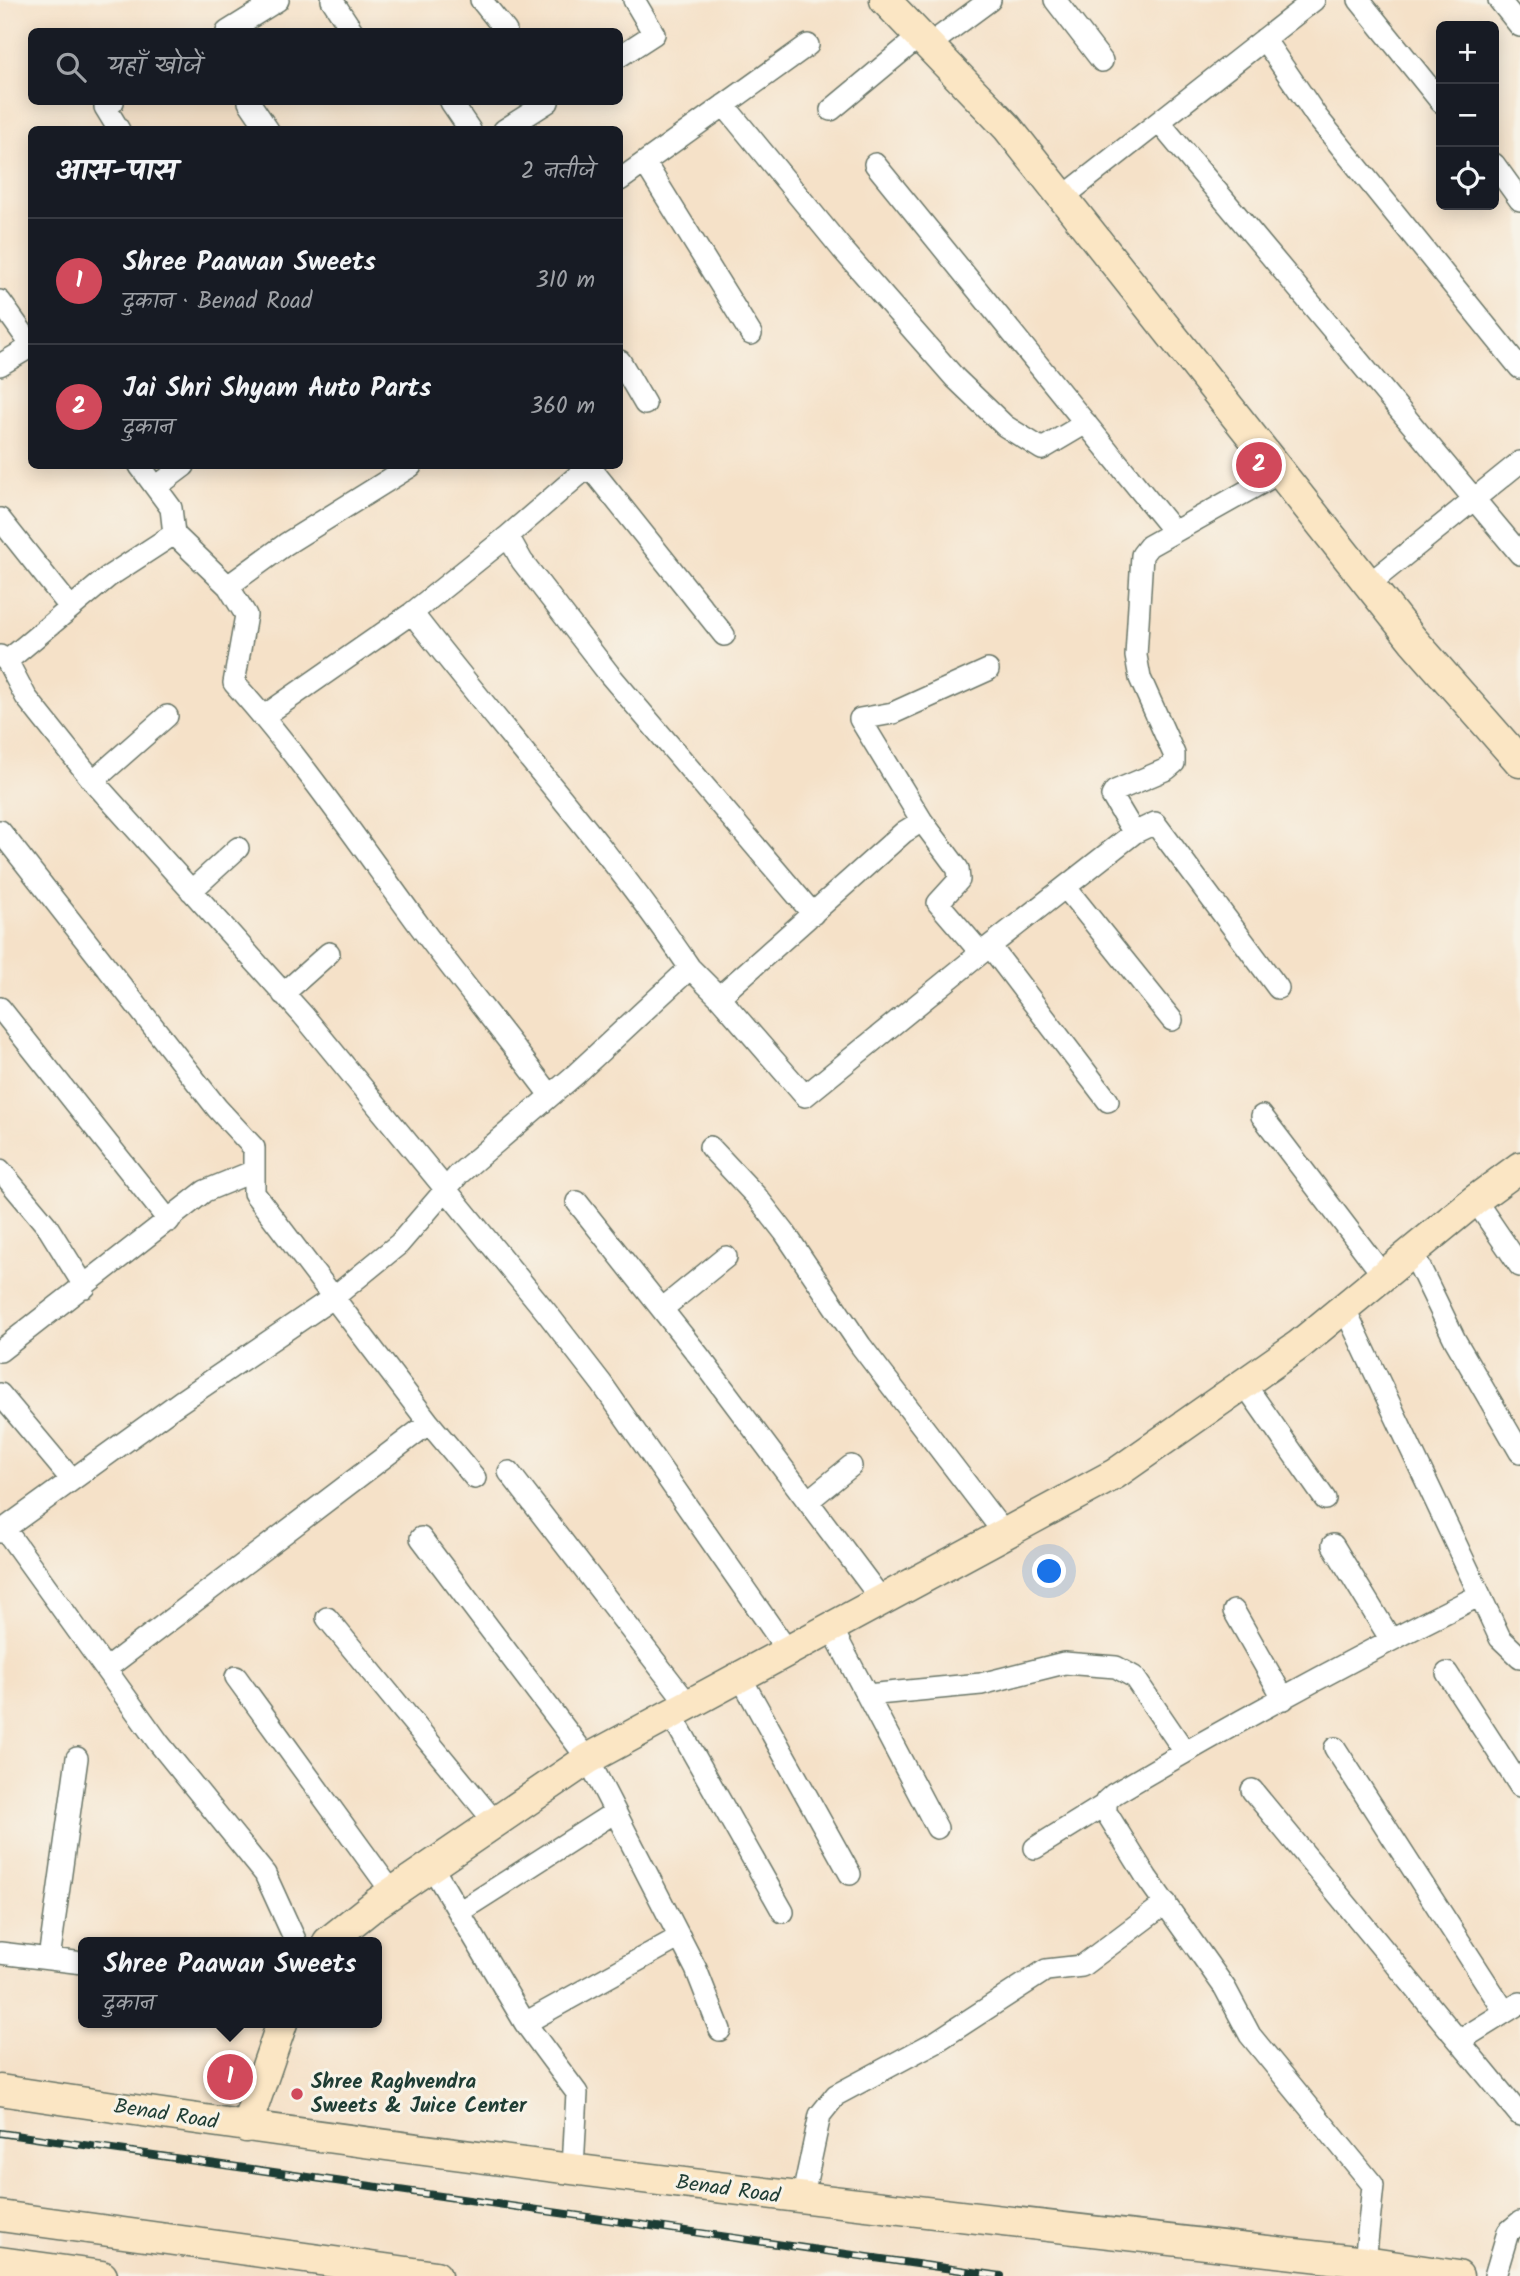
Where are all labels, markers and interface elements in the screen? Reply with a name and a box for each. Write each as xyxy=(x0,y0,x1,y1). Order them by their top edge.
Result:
map controls xyxy=(1436,21,1499,210)
button: + xyxy=(1436,21,1499,84)
search box xyxy=(28,28,623,105)
text: यहाँ खोजें xyxy=(108,46,202,88)
icon: search xyxy=(52,48,90,86)
button: − xyxy=(1436,84,1499,147)
button: locate xyxy=(1436,147,1499,210)
text: आस-पास xyxy=(56,148,177,196)
text: 2 नतीजे xyxy=(521,154,595,190)
text: Shree Paawan Sweets xyxy=(123,242,376,284)
text: 1 xyxy=(76,263,82,299)
text: 310 m xyxy=(536,263,595,299)
text: दुकान · Benad Road xyxy=(123,284,312,320)
text: Jai Shri Shyam Auto Parts xyxy=(123,368,431,410)
text: 2 xyxy=(72,389,86,425)
text: 360 m xyxy=(530,389,595,425)
text: दुकान xyxy=(123,410,174,446)
pin: 2 xyxy=(1236,439,1282,491)
your location xyxy=(1032,1554,1066,1588)
popup xyxy=(78,1937,382,2028)
text: Shree Paawan Sweets xyxy=(104,1944,356,1986)
text: दुकान xyxy=(104,1986,154,2022)
pin: 1 xyxy=(207,2051,253,2103)
place label: Shree Raghvendra Sweets & Juice Center xyxy=(311,2066,528,2123)
marker: Shree Raghvendra Sweets & Juice Center xyxy=(289,2086,305,2102)
street label: Benad Road xyxy=(112,2091,221,2140)
street label: Benad Road xyxy=(674,2166,783,2214)

